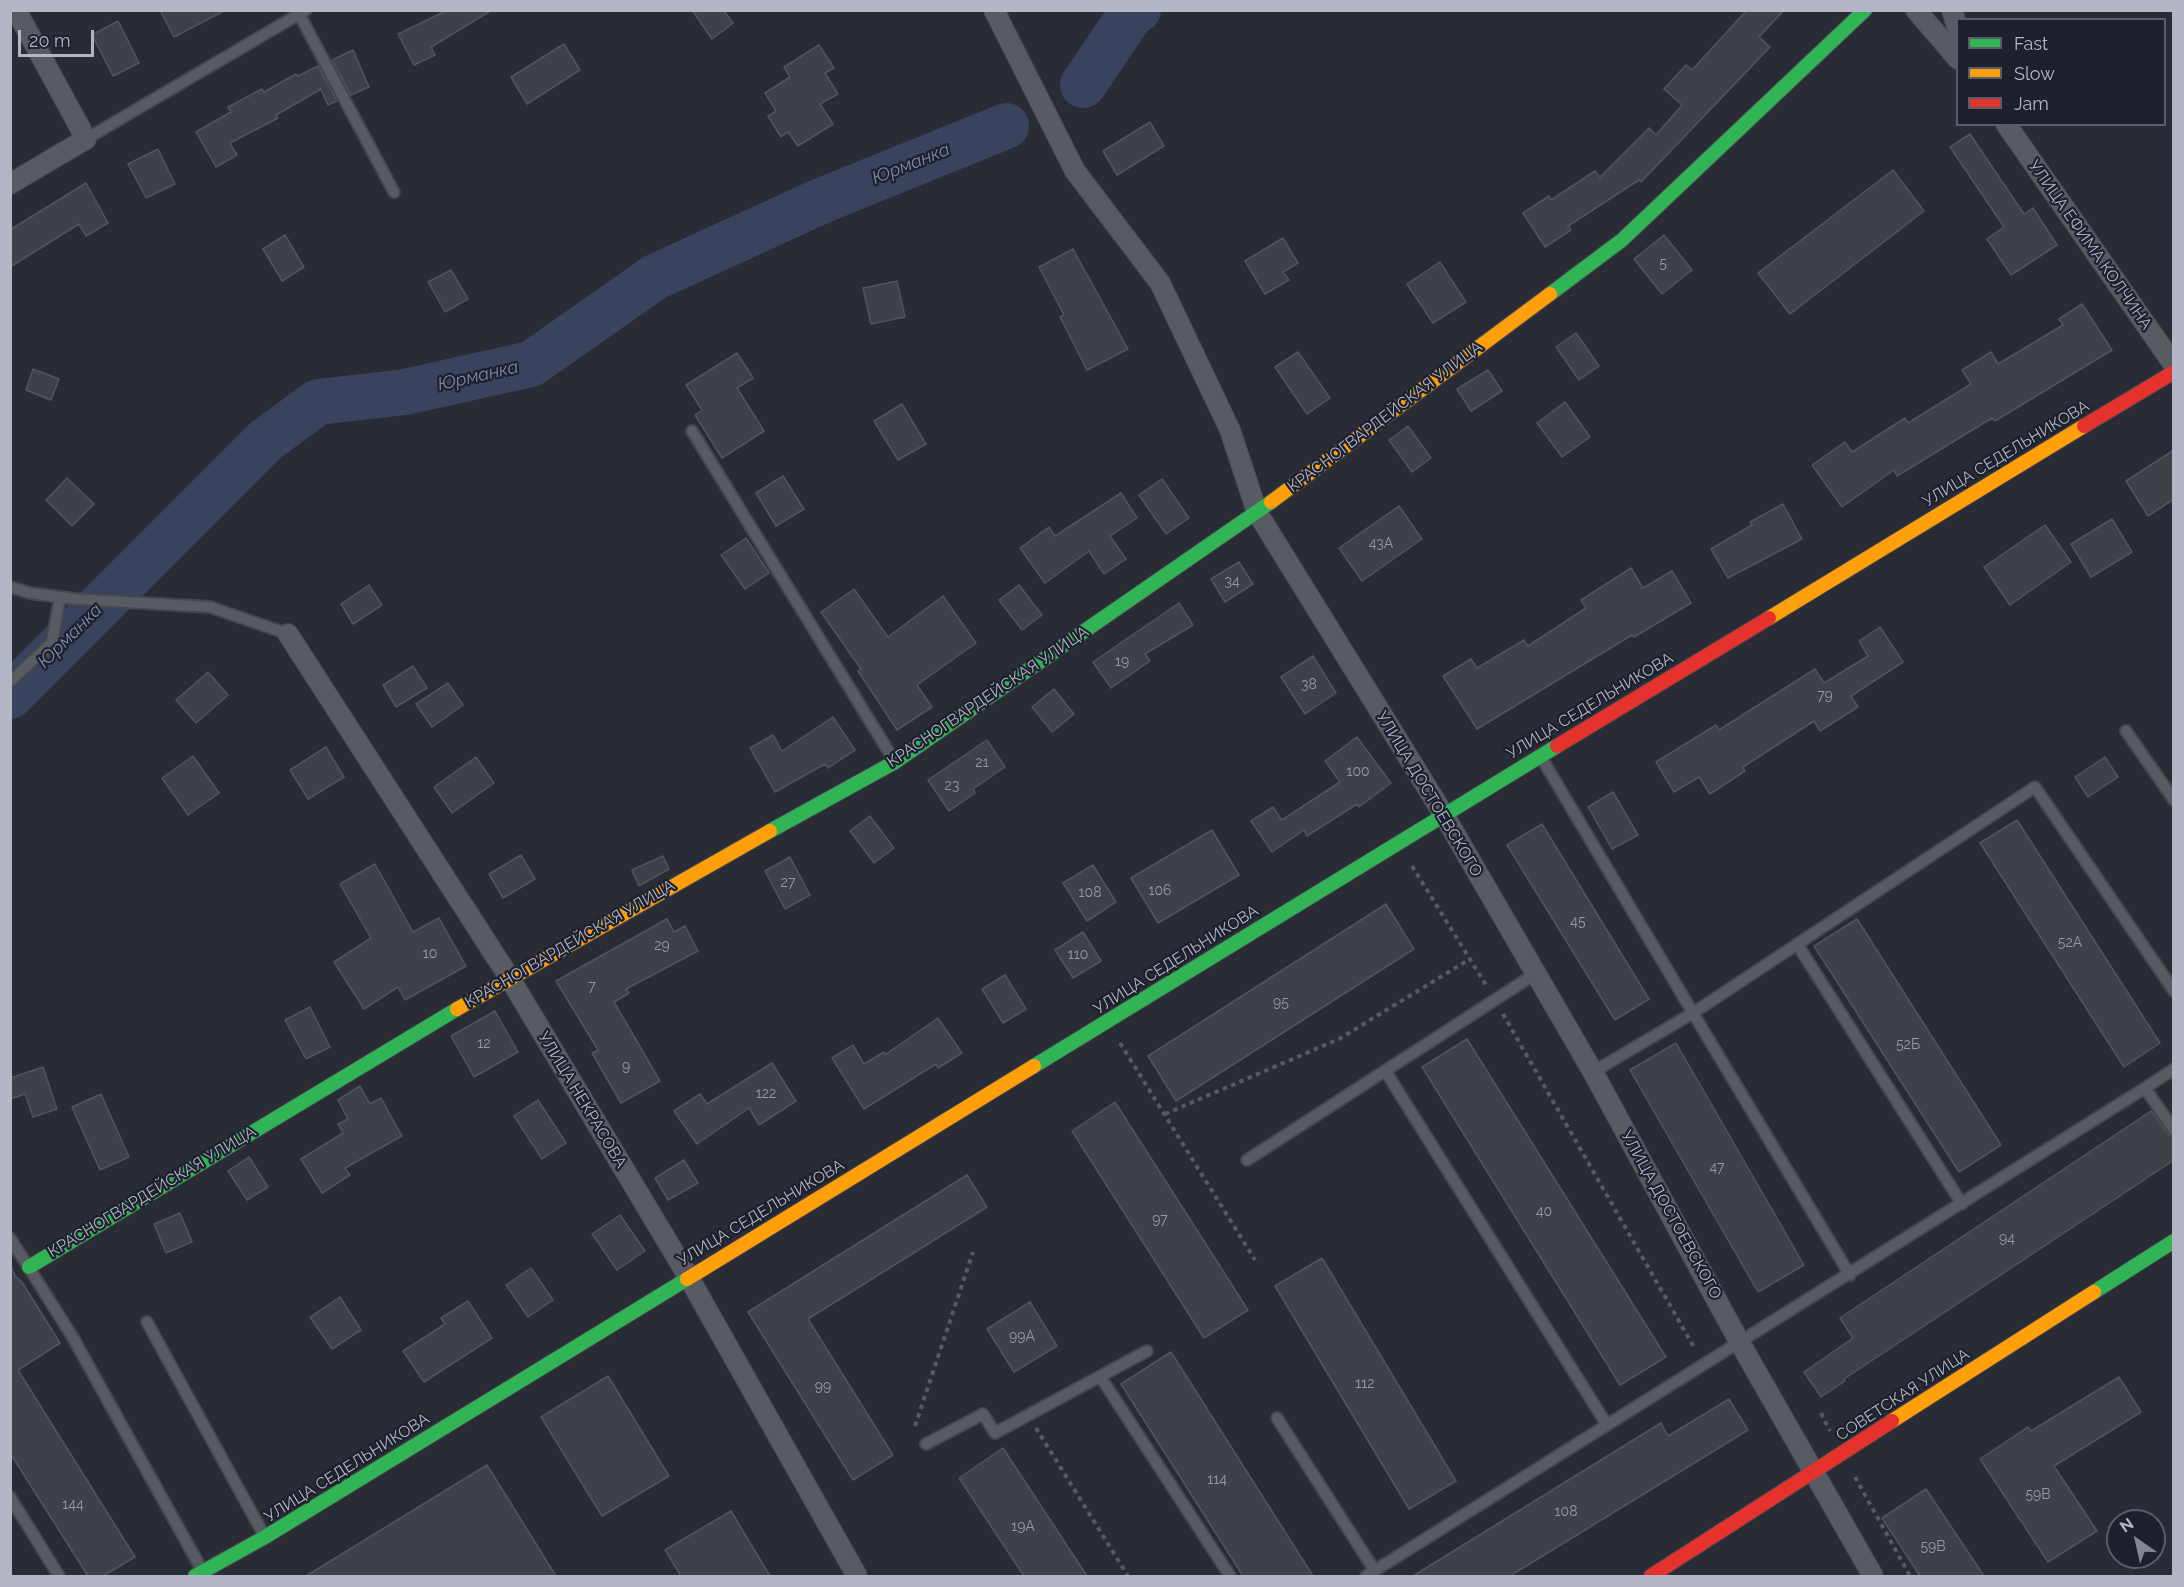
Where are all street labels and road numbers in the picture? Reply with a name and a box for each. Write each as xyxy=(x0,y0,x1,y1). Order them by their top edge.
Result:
street label: УЛИЦА ЕФИМА КОЛЧИНА xyxy=(2024,157,2156,333)
street label: КРАСНОГВАРДЕЙСКАЯ УЛИЦА xyxy=(1284,337,1486,497)
street label: УЛИЦА СЕДЕЛЬНИКОВА xyxy=(1919,397,2093,511)
street label: КРАСНОГВАРДЕЙСКАЯ УЛИЦА xyxy=(883,622,1093,772)
street label: УЛИЦА СЕДЕЛЬНИКОВА xyxy=(1503,649,1677,763)
street label: УЛИЦА ДОСТОЕВСКОГО xyxy=(1372,708,1486,880)
street label: КРАСНОГВАРДЕЙСКАЯ УЛИЦА xyxy=(462,876,678,1012)
street label: УЛИЦА СЕДЕЛЬНИКОВА xyxy=(1090,901,1262,1019)
street label: УЛИЦА НЕКРАСОВА xyxy=(534,1028,630,1172)
street label: КРАСНОГВАРДЕЙСКАЯ УЛИЦА xyxy=(45,1122,259,1262)
street label: УЛИЦА ДОСТОЕВСКОГО xyxy=(1617,1127,1725,1303)
street label: УЛИЦА СЕДЕЛЬНИКОВА xyxy=(674,1156,848,1270)
street label: СОВЕТСКАЯ УЛИЦА xyxy=(1833,1345,1973,1445)
street label: УЛИЦА СЕДЕЛЬНИКОВА xyxy=(261,1409,433,1527)

